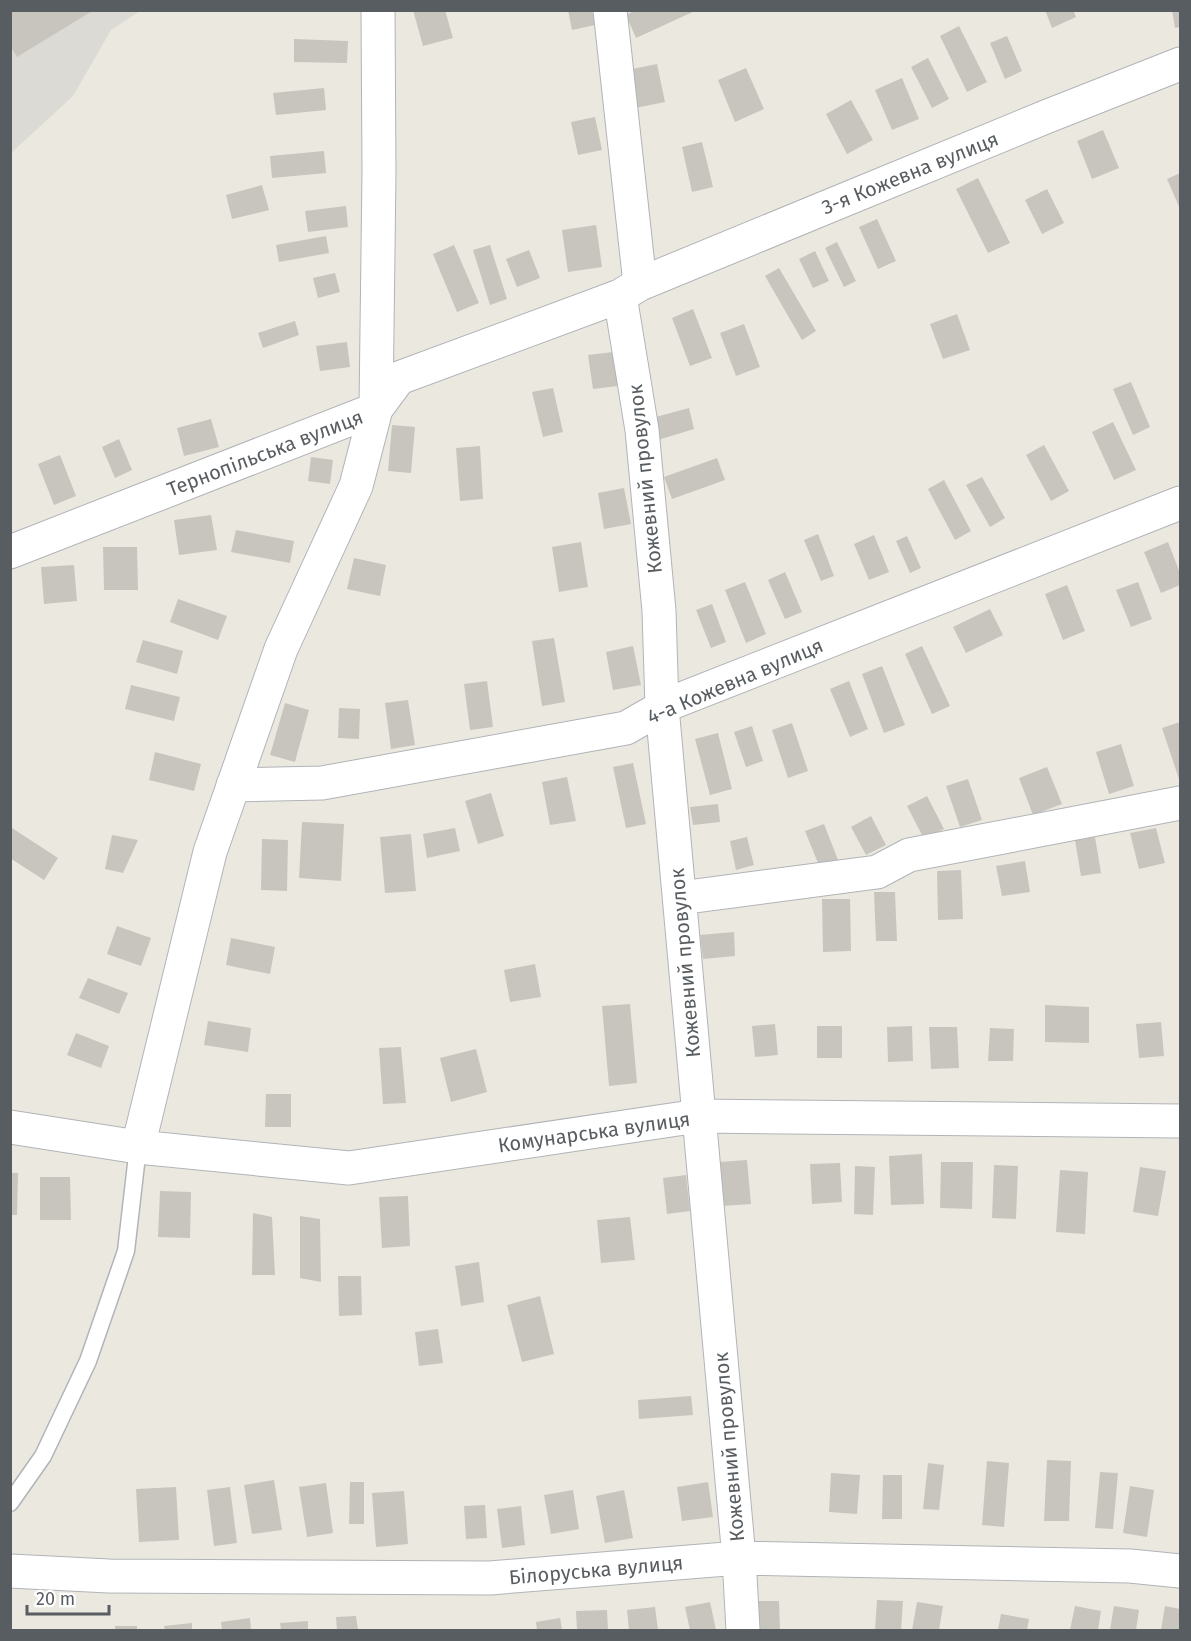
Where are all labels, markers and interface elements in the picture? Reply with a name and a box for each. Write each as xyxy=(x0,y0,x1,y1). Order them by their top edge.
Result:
street label: 3-я Кожевна вулиця xyxy=(818,127,1002,219)
street label: Кожевний провулок xyxy=(623,383,667,575)
street label: Тернопільська вулиця xyxy=(164,405,366,501)
street label: 4-а Кожевна вулиця xyxy=(643,633,827,729)
street label: Кожевний провулок xyxy=(665,867,705,1059)
street label: Комунарська вулиця xyxy=(496,1107,692,1157)
street label: Кожевний провулок xyxy=(709,1351,749,1543)
street label: Білоруська вулиця xyxy=(508,1550,684,1590)
scale bar xyxy=(27,1578,110,1616)
text: 20 m xyxy=(36,1588,75,1610)

